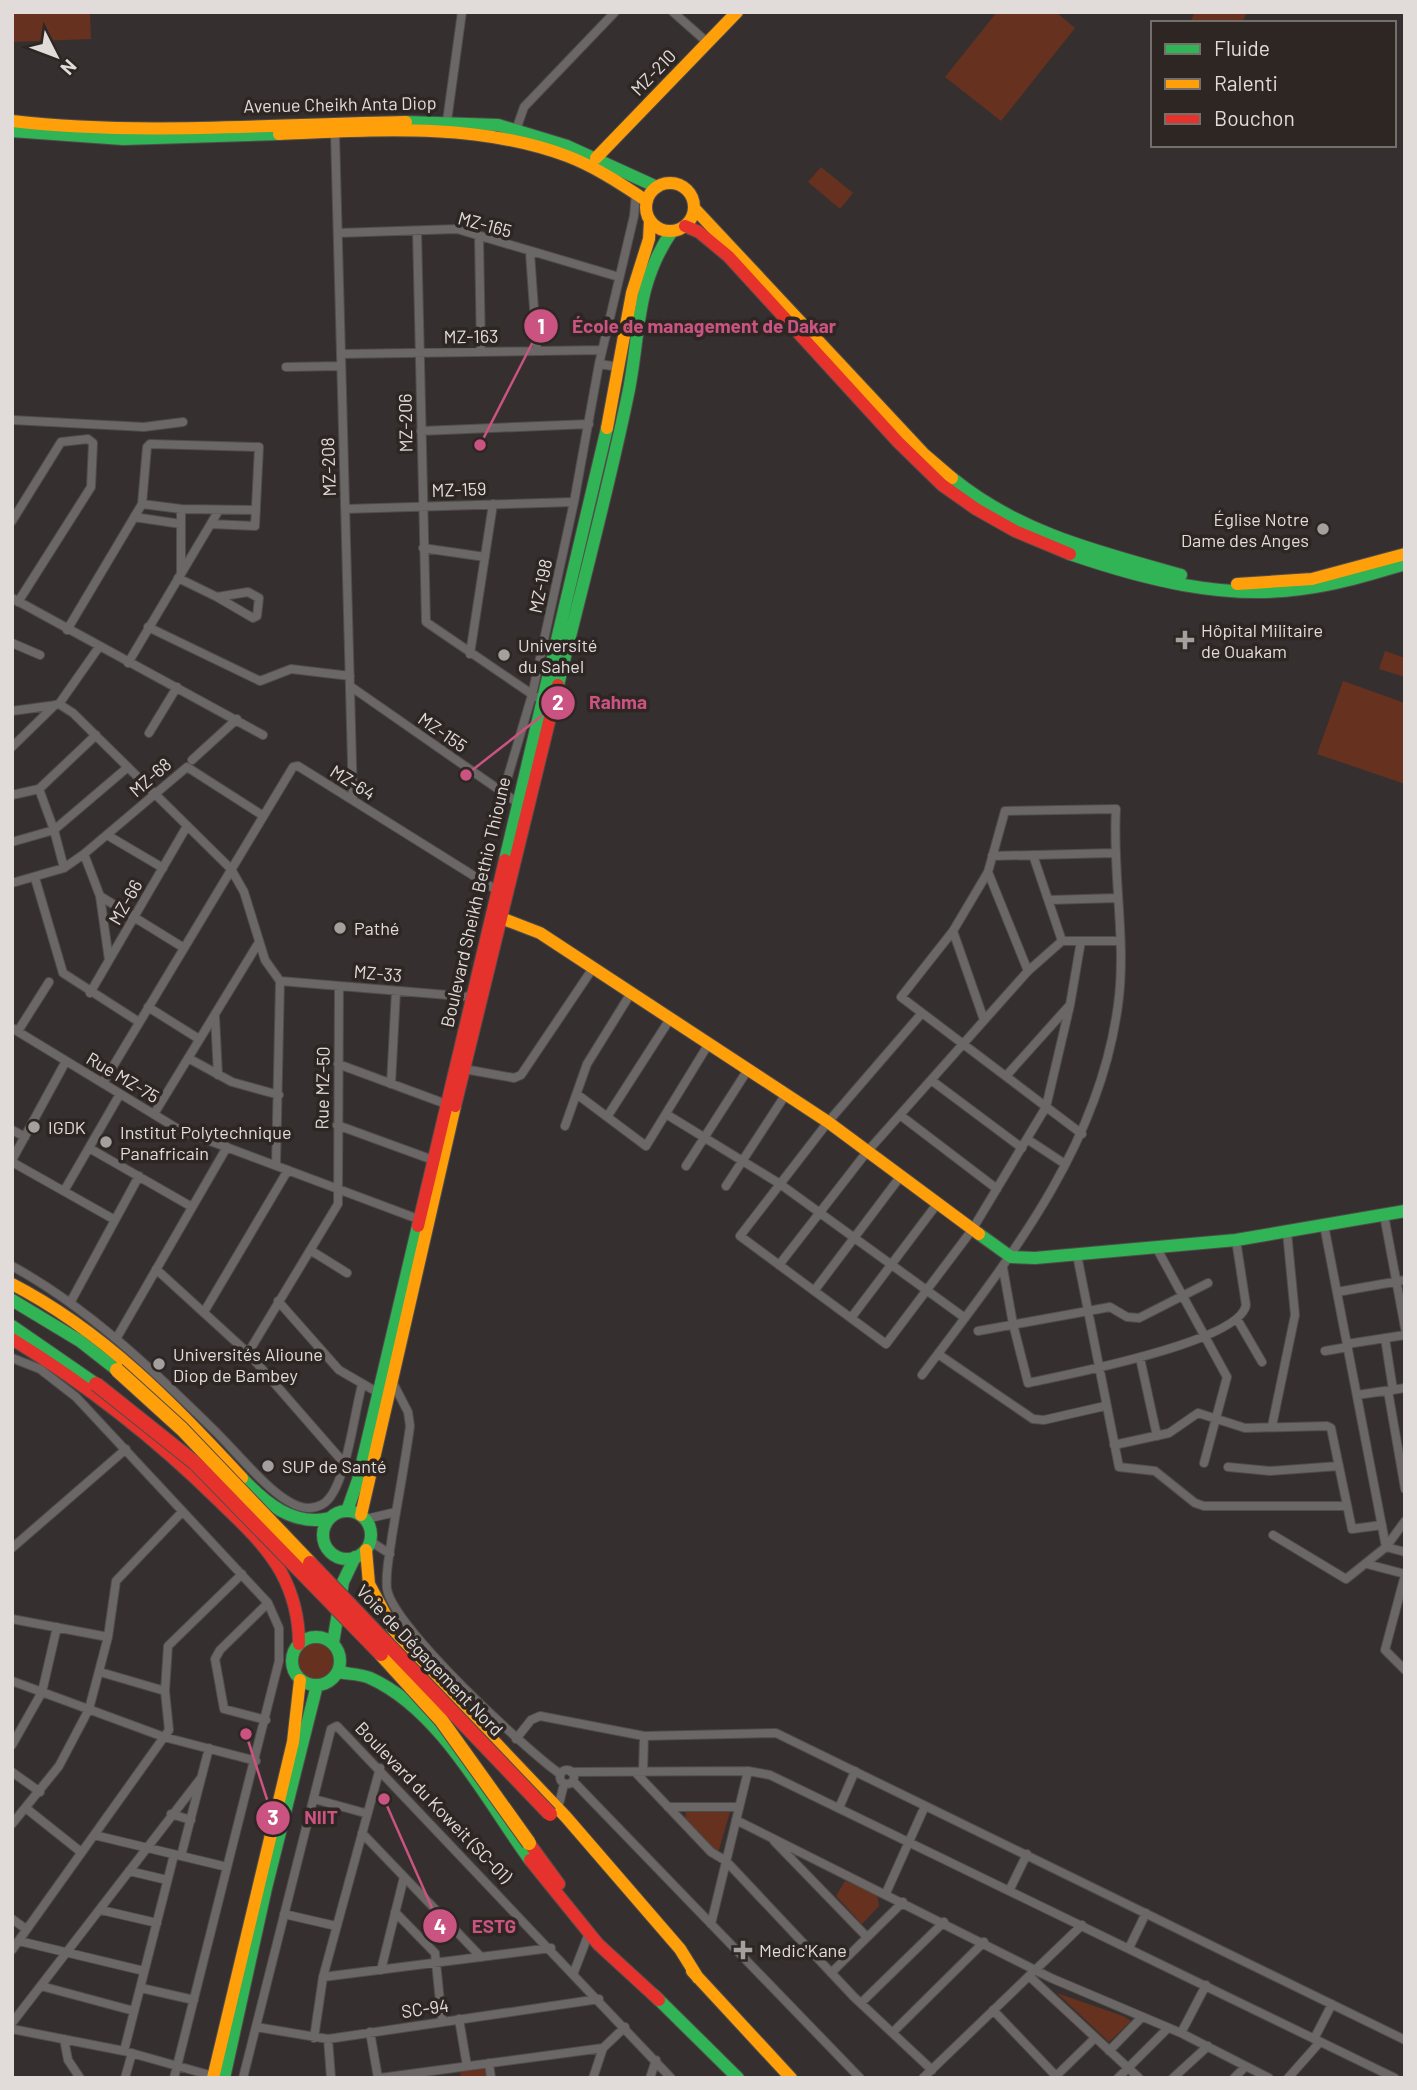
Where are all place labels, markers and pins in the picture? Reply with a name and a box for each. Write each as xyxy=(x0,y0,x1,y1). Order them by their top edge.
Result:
callout: École de management de Dakar xyxy=(523,306,850,346)
place label: Église Notre Dame des Anges xyxy=(1181,508,1309,551)
marker: Église Notre Dame des Anges xyxy=(1315,521,1331,537)
place label: Hôpital Militaire de Ouakam xyxy=(1201,619,1323,662)
marker: Hôpital Militaire de Ouakam xyxy=(1175,630,1195,650)
place label: Université du Sahel xyxy=(518,634,597,677)
marker: Université du Sahel xyxy=(496,647,512,663)
callout: Rahma xyxy=(540,683,661,723)
place label: Pathé xyxy=(354,917,399,939)
marker: Pathé xyxy=(332,920,348,936)
place label: IGDK xyxy=(48,1116,86,1138)
marker: IGDK xyxy=(26,1119,42,1135)
place label: Institut Polytechnique Panafricain xyxy=(120,1121,292,1164)
marker: Institut Polytechnique Panafricain xyxy=(98,1134,114,1150)
place label: Universités Alioune Diop de Bambey xyxy=(173,1343,323,1386)
marker: Universités Alioune Diop de Bambey xyxy=(151,1356,167,1372)
place label: SUP de Santé xyxy=(282,1455,387,1477)
marker: SUP de Santé xyxy=(260,1458,276,1474)
callout: NIIT xyxy=(255,1798,352,1838)
callout: ESTG xyxy=(423,1906,530,1946)
place label: Medic'Kane xyxy=(759,1939,847,1961)
marker: Medic'Kane xyxy=(733,1940,753,1960)

